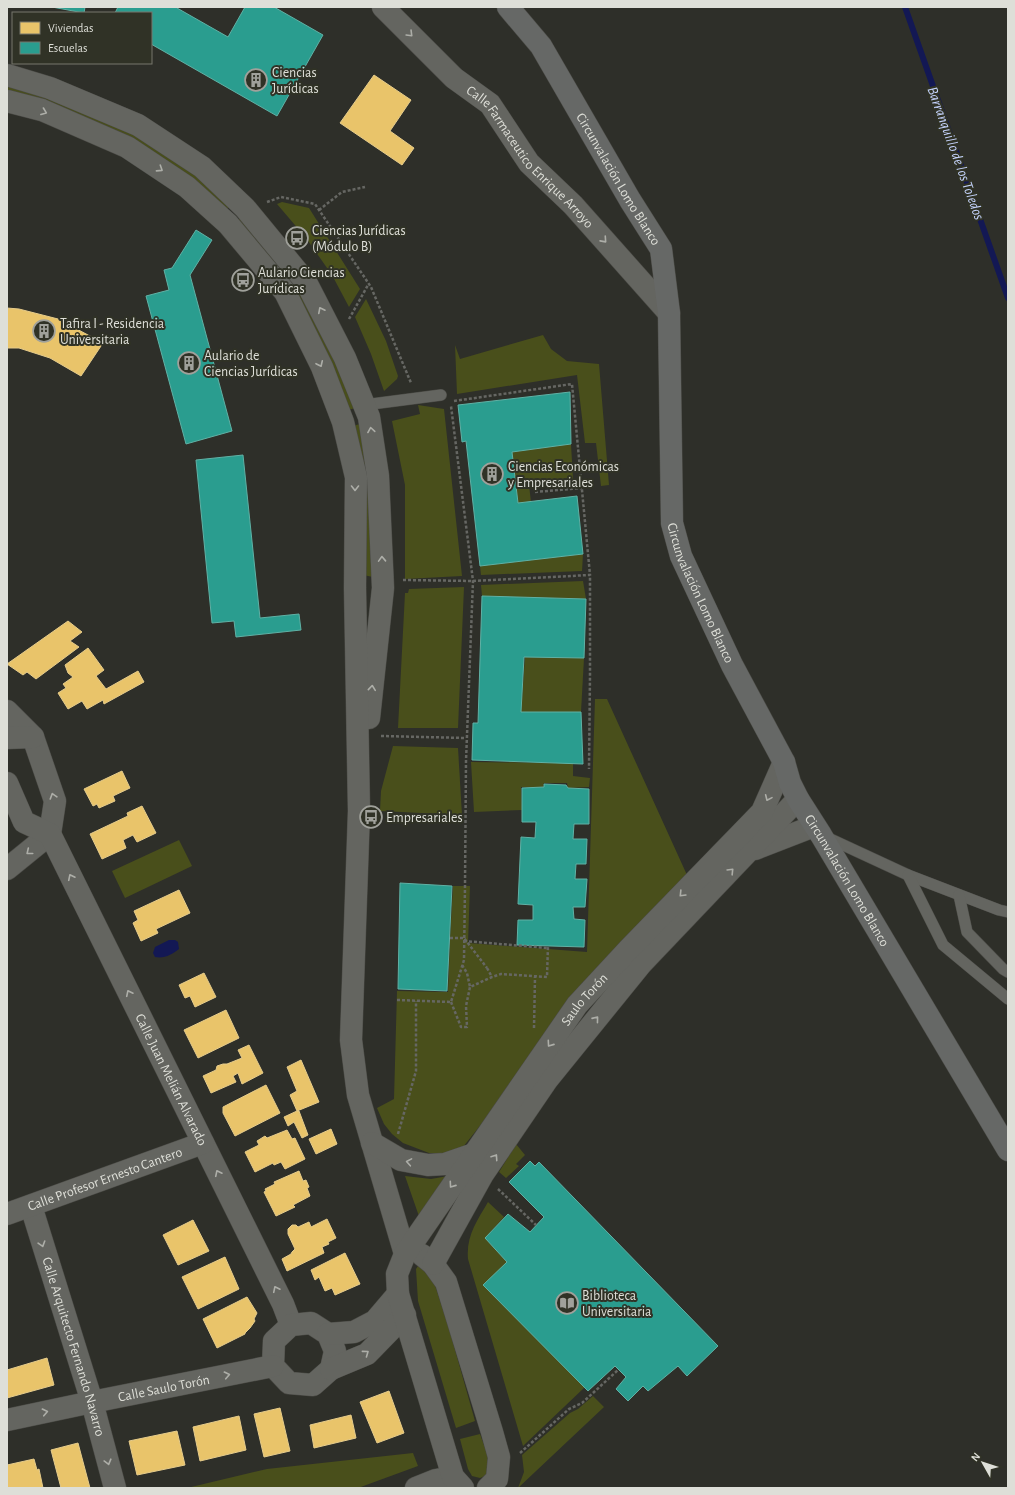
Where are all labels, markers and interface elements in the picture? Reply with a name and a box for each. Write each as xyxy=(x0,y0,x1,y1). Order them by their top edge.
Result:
legend xyxy=(12,12,152,64)
text: Viviendas xyxy=(48,22,94,34)
one-way arrow xyxy=(405,29,413,37)
text: Escuelas xyxy=(48,42,87,54)
place label: Ciencias Jurídicas xyxy=(272,66,319,96)
building icon: Ciencias Jurídicas xyxy=(243,67,269,93)
street label: Calle Farmaceutico Enrique Arroyo xyxy=(464,83,596,231)
water label: Barranquillo de los Toledos xyxy=(924,85,987,222)
one-way arrow xyxy=(41,107,48,115)
street label: Circunvalación Lomo Blanco xyxy=(573,111,663,248)
one-way arrow xyxy=(156,164,163,171)
place label: Ciencias Jurídicas (Módulo B) xyxy=(312,224,406,254)
bus stop icon: Ciencias Jurídicas (Módulo B) xyxy=(284,225,310,251)
one-way arrow xyxy=(599,235,606,242)
place label: Aulario Ciencias Jurídicas xyxy=(258,266,345,296)
bus stop icon: Aulario Ciencias Jurídicas xyxy=(230,267,256,293)
one-way arrow xyxy=(318,307,325,314)
place label: Tafira I - Residencia Universitaria xyxy=(60,317,165,347)
building icon: Tafira I - Residencia Universitaria xyxy=(31,318,57,344)
place label: Aulario de Ciencias Jurídicas xyxy=(204,349,298,379)
building icon: Aulario de Ciencias Jurídicas xyxy=(176,350,202,376)
one-way arrow xyxy=(315,360,323,367)
one-way arrow xyxy=(367,427,375,433)
place label: Ciencias Económicas y Empresariales xyxy=(507,460,619,490)
building icon: Ciencias Económicas y Empresariales xyxy=(479,461,505,487)
one-way arrow xyxy=(351,485,360,491)
street label: Circunvalación Lomo Blanco xyxy=(664,521,736,665)
one-way arrow xyxy=(377,556,386,562)
one-way arrow xyxy=(367,685,376,691)
one-way arrow xyxy=(49,793,58,800)
one-way arrow xyxy=(765,793,773,801)
bus stop icon: Empresariales xyxy=(358,804,384,830)
place label: Empresariales xyxy=(386,811,463,825)
street label: Circunvalación Lomo Blanco xyxy=(802,812,892,949)
one-way arrow xyxy=(26,847,33,854)
one-way arrow xyxy=(726,868,733,876)
one-way arrow xyxy=(69,873,76,881)
one-way arrow xyxy=(679,889,687,897)
street label: Saulo Torón xyxy=(559,971,611,1028)
one-way arrow xyxy=(126,990,134,998)
street label: Calle Juan Melián Alvarado xyxy=(132,1012,209,1148)
one-way arrow xyxy=(592,1016,599,1024)
one-way arrow xyxy=(547,1040,555,1047)
street label: Calle Profesor Ernesto Cantero xyxy=(26,1145,184,1214)
one-way arrow xyxy=(490,1155,497,1162)
one-way arrow xyxy=(405,1158,412,1166)
one-way arrow xyxy=(215,1169,223,1177)
one-way arrow xyxy=(450,1181,457,1188)
one-way arrow xyxy=(38,1240,46,1247)
street label: Calle Arquitecto Fernando Navarro xyxy=(39,1255,107,1438)
one-way arrow xyxy=(273,1286,280,1293)
place label: Biblioteca Universitaria xyxy=(582,1289,652,1319)
library icon: Biblioteca Universitaria xyxy=(554,1290,580,1316)
one-way arrow xyxy=(362,1350,369,1357)
one-way arrow xyxy=(224,1371,230,1380)
street label: Calle Saulo Torón xyxy=(117,1373,211,1405)
one-way arrow xyxy=(42,1409,48,1417)
north arrow xyxy=(963,1443,1003,1483)
text: N xyxy=(969,1451,982,1463)
one-way arrow xyxy=(103,1458,112,1465)

